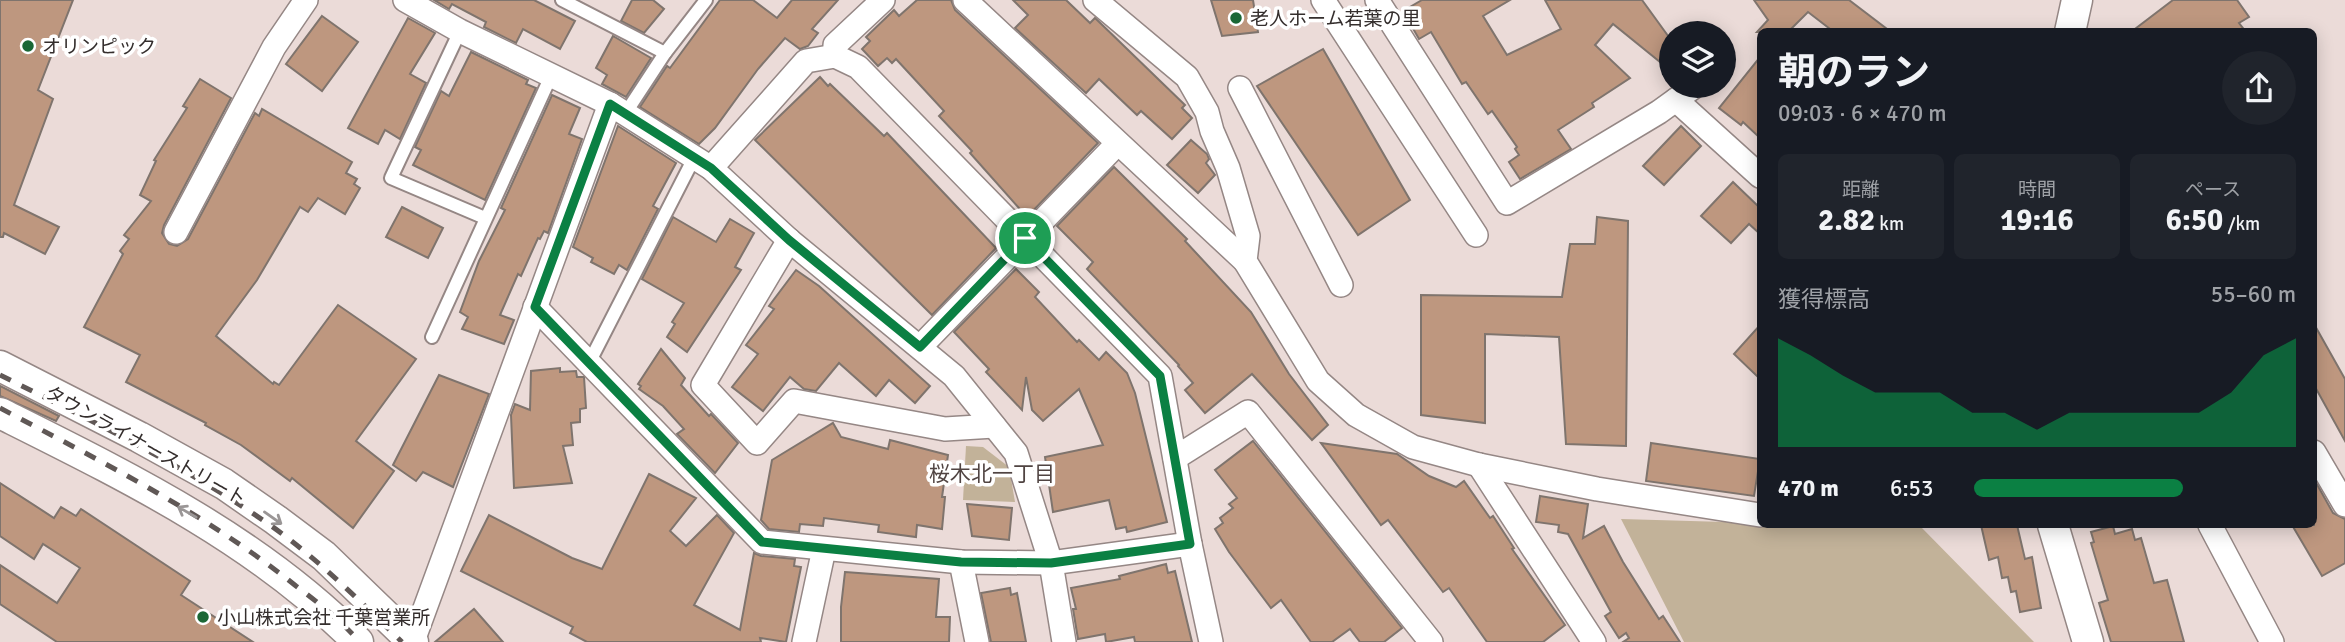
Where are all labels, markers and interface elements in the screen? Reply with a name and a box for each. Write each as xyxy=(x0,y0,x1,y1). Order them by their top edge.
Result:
place label: 老人ホーム若葉の里 xyxy=(1250,7,1420,31)
marker: 老人ホーム若葉の里 xyxy=(1228,10,1244,26)
map controls xyxy=(1659,21,1736,98)
button: layers xyxy=(1659,21,1736,98)
place label: オリンピック xyxy=(42,35,156,59)
marker: オリンピック xyxy=(20,38,36,54)
text: 朝のラン xyxy=(1778,49,1930,96)
button: share xyxy=(2222,51,2296,125)
text: 09:03 · 6 × 470 m xyxy=(1778,99,1947,128)
text: 距離 xyxy=(1842,178,1880,202)
text: 時間 xyxy=(2018,178,2056,202)
text: ペース xyxy=(2185,178,2241,202)
text: 2.82 xyxy=(1818,202,1875,239)
text: 19:16 xyxy=(2000,202,2074,239)
text: 6:50 xyxy=(2166,202,2223,239)
pin xyxy=(995,208,1055,268)
text: km xyxy=(1875,212,1904,236)
text: /km xyxy=(2223,212,2260,236)
icon: arrive xyxy=(1006,219,1044,257)
text: 55–60 m xyxy=(2211,280,2296,309)
text: 獲得標高 xyxy=(1778,285,1870,314)
street label: タウンライナーストリート xyxy=(41,380,250,511)
district label: 桜木北一丁目 xyxy=(929,461,1055,487)
text: 470 m xyxy=(1778,474,1839,503)
text: 6:53 xyxy=(1890,474,1933,503)
one-way arrow xyxy=(178,505,198,519)
one-way arrow xyxy=(263,511,282,525)
place label: 小山株式会社 千葉営業所 xyxy=(217,606,430,630)
marker: 小山株式会社 千葉営業所 xyxy=(195,609,211,625)

